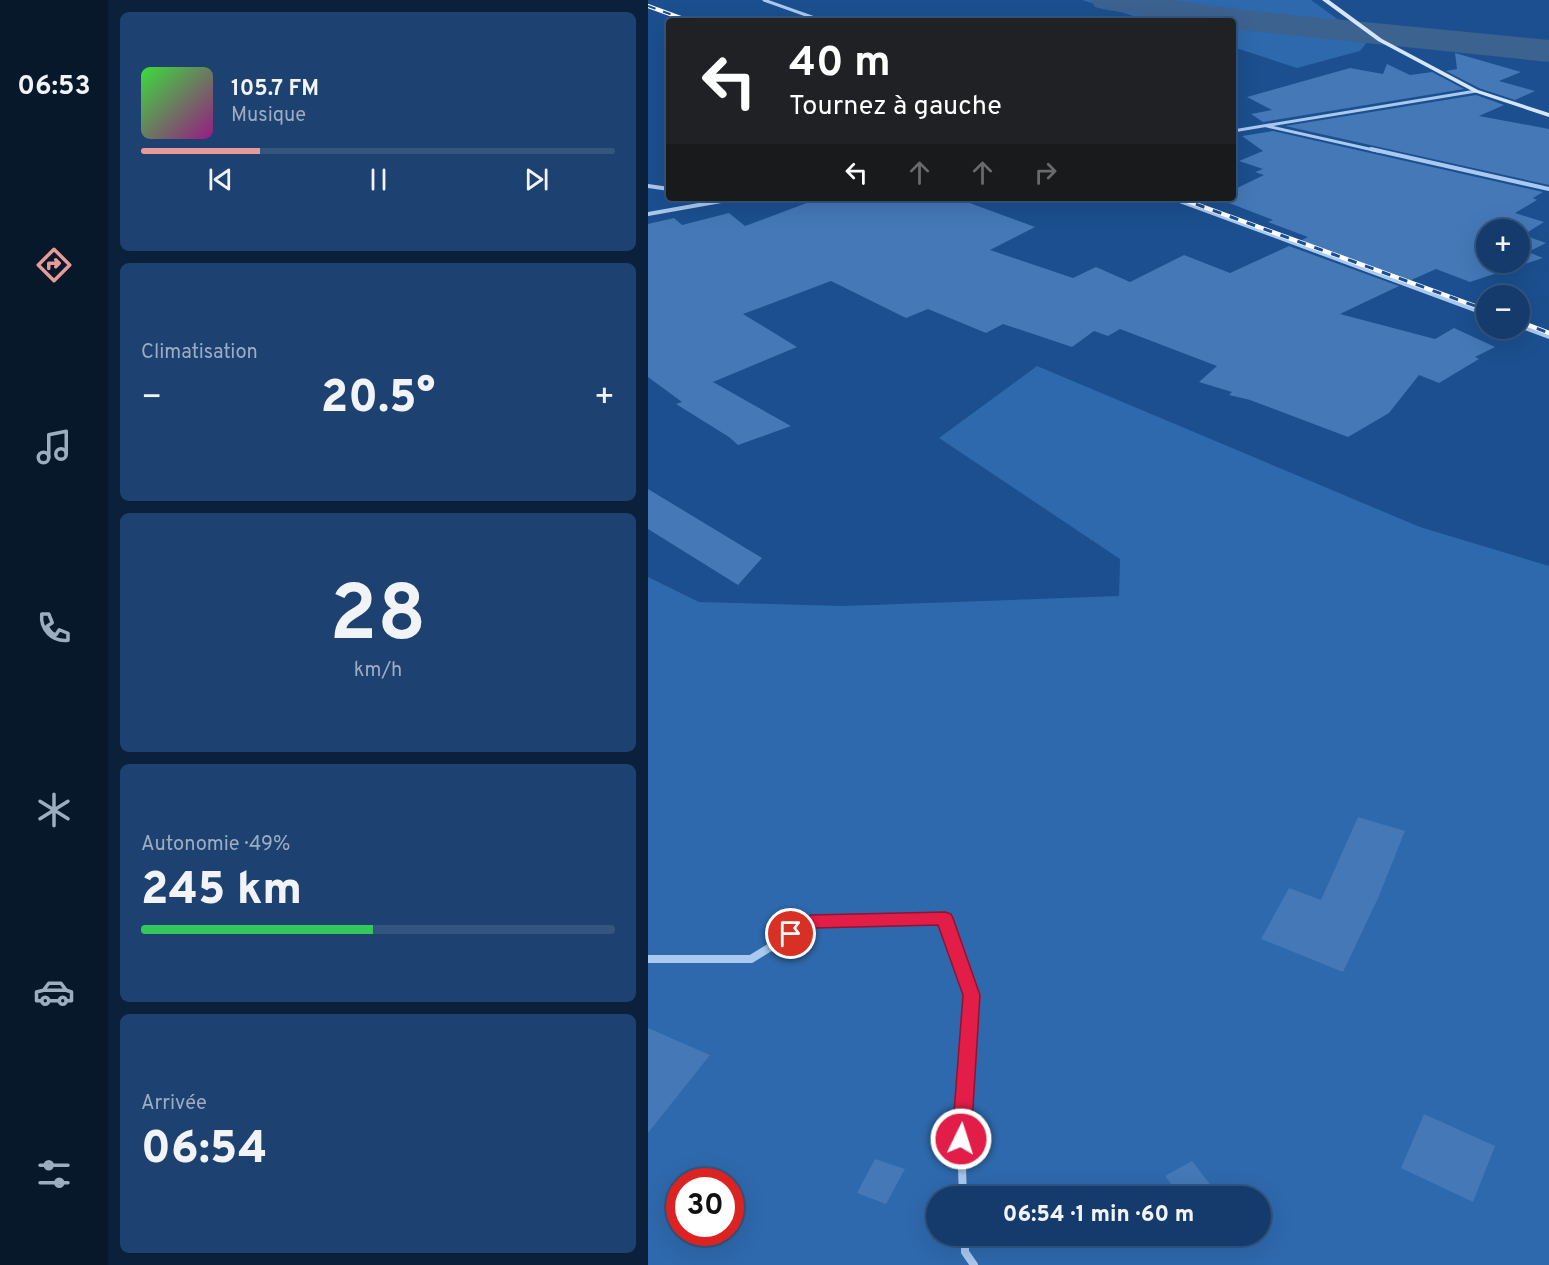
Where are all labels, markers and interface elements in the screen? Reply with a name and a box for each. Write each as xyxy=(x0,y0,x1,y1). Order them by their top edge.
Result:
text: 40 m xyxy=(789,38,891,91)
icon: left xyxy=(690,42,768,120)
text: 06:53 xyxy=(17,70,91,104)
text: 105.7 FM xyxy=(231,76,319,103)
text: Tournez à gauche xyxy=(789,90,1002,124)
text: Musique xyxy=(231,103,306,129)
icon: left xyxy=(840,156,873,189)
icon: ahead xyxy=(903,156,936,189)
icon: ahead xyxy=(966,156,999,189)
icon: right xyxy=(1029,156,1062,189)
icon: previous xyxy=(204,163,237,196)
icon: pause xyxy=(362,163,395,196)
icon: next xyxy=(520,163,553,196)
map controls xyxy=(1476,219,1530,339)
button: + xyxy=(1476,219,1530,273)
icon: directions xyxy=(33,244,75,286)
button: − xyxy=(1476,285,1530,339)
text: Climatisation xyxy=(141,340,258,366)
text: 20.5° xyxy=(321,371,435,428)
text: − xyxy=(141,378,162,420)
text: + xyxy=(594,378,615,420)
icon: music xyxy=(33,426,75,468)
text: 28 xyxy=(330,569,426,668)
icon: phone xyxy=(33,607,75,649)
text: km/h xyxy=(354,658,402,684)
icon: climate xyxy=(33,789,75,831)
text: Autonomie · 49% xyxy=(141,832,290,858)
text: 245 km xyxy=(141,863,302,920)
pin xyxy=(765,908,816,959)
icon: arrive xyxy=(774,917,807,950)
icon: car xyxy=(33,971,75,1013)
text: Arrivée xyxy=(141,1091,207,1117)
position arrow xyxy=(929,1107,993,1171)
text: 06:54 xyxy=(141,1122,267,1179)
icon: filters xyxy=(33,1153,75,1195)
speed limit sign: 30 xyxy=(666,1168,744,1246)
text: 06:54 · 1 min · 60 m xyxy=(1003,1202,1194,1229)

